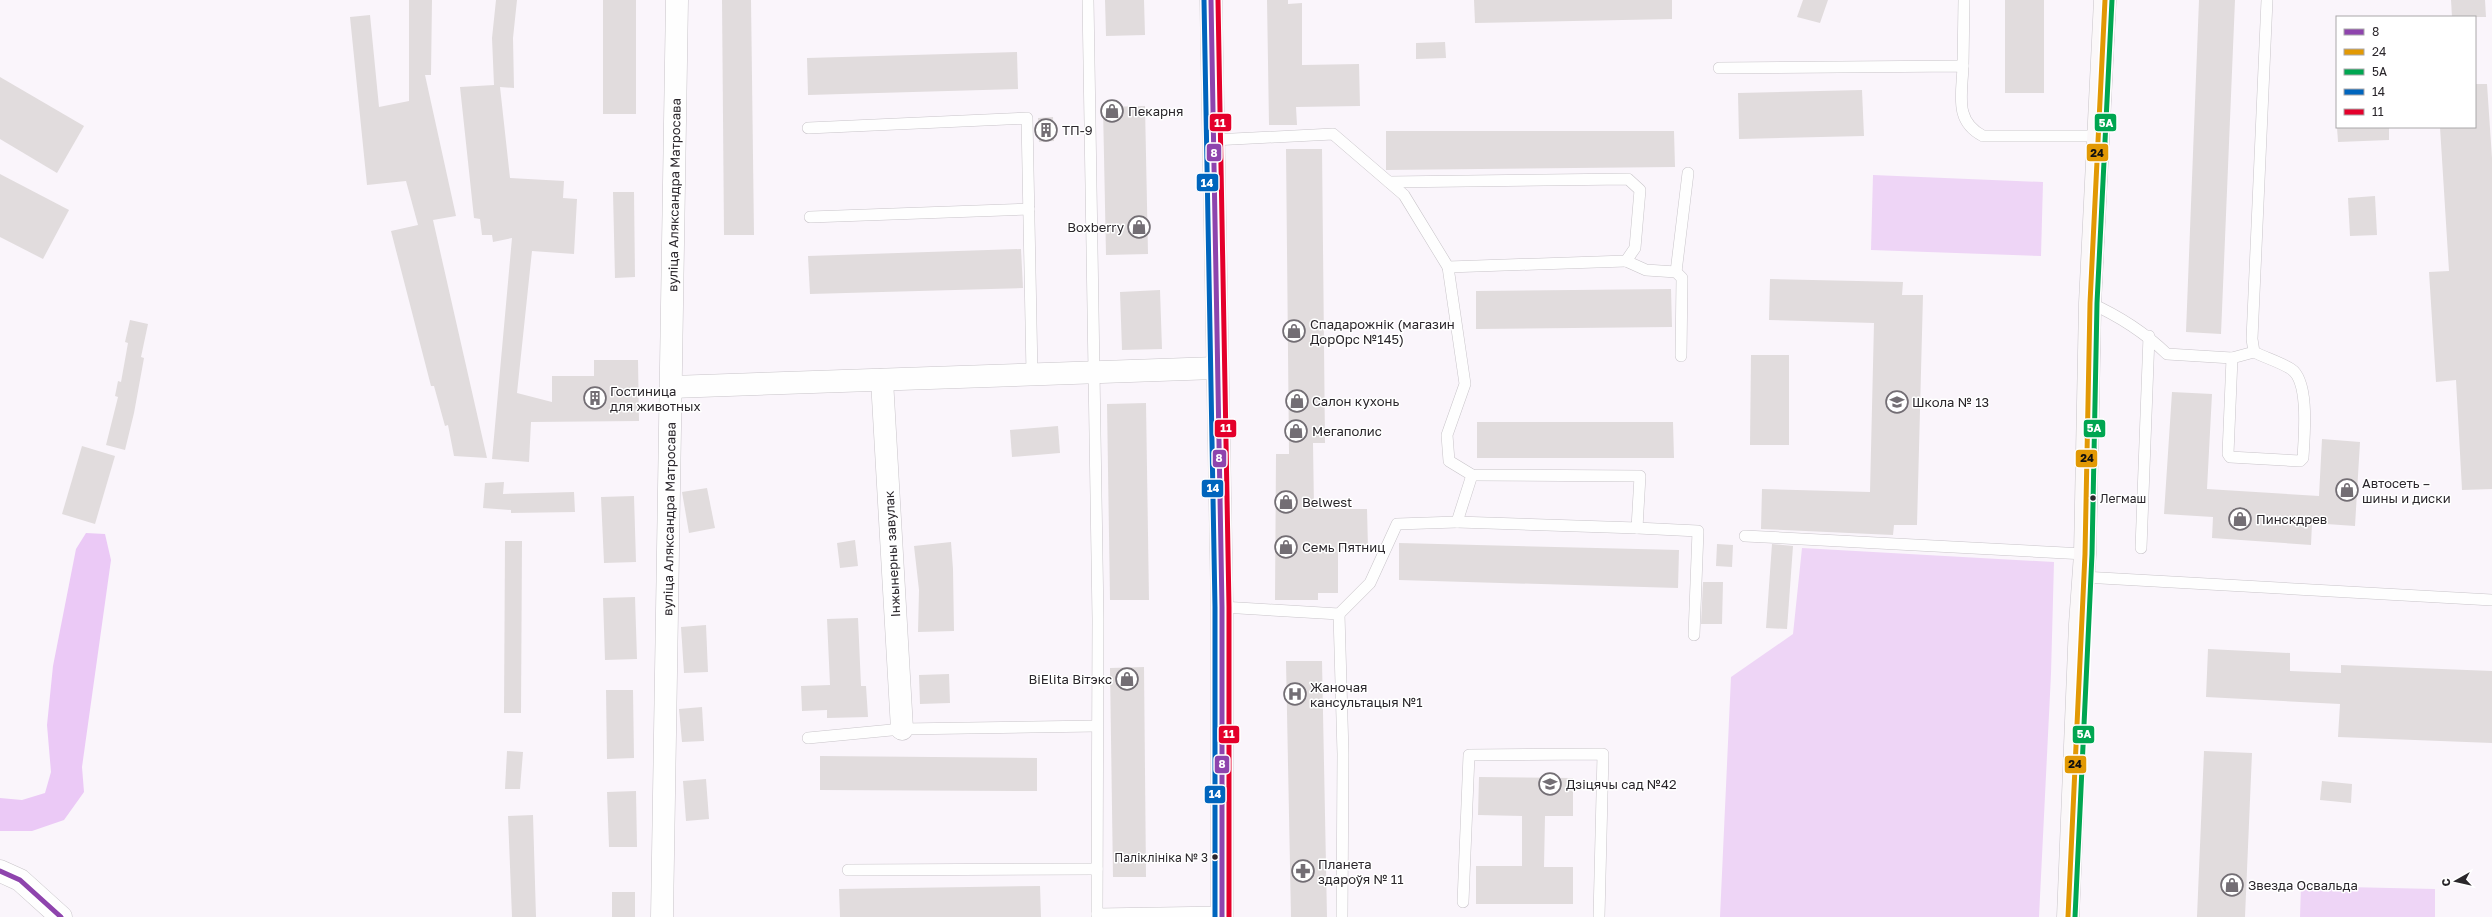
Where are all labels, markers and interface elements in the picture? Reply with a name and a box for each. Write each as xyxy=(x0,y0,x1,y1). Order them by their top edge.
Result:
legend xyxy=(2336,16,2476,128)
text: 8 xyxy=(2372,24,2379,39)
text: 24 xyxy=(2372,44,2386,59)
text: 5А xyxy=(2372,64,2387,79)
text: 14 xyxy=(2372,84,2385,99)
street label: вуліца Аляксандра Матросава xyxy=(664,98,684,292)
shop icon: Пекарня xyxy=(1099,98,1125,124)
place label: Пекарня xyxy=(1128,103,1183,119)
text: 11 xyxy=(2372,104,2384,119)
line badge: 11 xyxy=(1209,113,1232,132)
line badge: 5А xyxy=(2094,113,2117,132)
text: 11 xyxy=(1214,116,1226,129)
text: 5А xyxy=(2099,116,2113,129)
building icon: ТП-9 xyxy=(1033,117,1059,143)
place label: ТП-9 xyxy=(1062,122,1093,138)
line badge: 8 xyxy=(1206,143,1222,162)
line badge: 24 xyxy=(2086,143,2109,162)
text: 8 xyxy=(1210,146,1218,159)
text: 24 xyxy=(2090,146,2104,159)
line badge: 14 xyxy=(1196,173,1219,192)
text: 14 xyxy=(1201,176,1213,189)
shop icon: Boxberry xyxy=(1126,214,1152,240)
place label: Boxberry xyxy=(1067,219,1125,235)
place label: Спадарожнік (магазин ДорОрс №145) xyxy=(1310,316,1455,347)
shop icon: Спадарожнік (магазин ДорОрс №145) xyxy=(1281,318,1307,344)
place label: Гостиница для животных xyxy=(610,383,701,414)
building icon: Гостиница для животных xyxy=(582,385,608,411)
shop icon: Салон кухонь xyxy=(1284,388,1310,414)
school or university icon: Школа № 13 xyxy=(1884,389,1910,415)
place label: Салон кухонь xyxy=(1312,393,1399,409)
place label: Школа № 13 xyxy=(1912,394,1989,410)
shop icon: Мегаполис xyxy=(1283,418,1309,444)
line badge: 11 xyxy=(1214,419,1237,438)
line badge: 5А xyxy=(2083,419,2106,438)
text: 11 xyxy=(1220,421,1232,434)
text: 5А xyxy=(2087,421,2101,434)
street label: вуліца Аляксандра Матросава xyxy=(659,422,679,616)
place label: Мегаполис xyxy=(1312,423,1382,439)
line badge: 8 xyxy=(1212,449,1227,468)
line badge: 24 xyxy=(2075,449,2098,468)
text: 8 xyxy=(1215,451,1223,464)
text: 24 xyxy=(2080,451,2094,464)
place label: Автосеть – шины и диски xyxy=(2362,475,2451,506)
shop icon: Автосеть – шины и диски xyxy=(2334,477,2360,503)
line badge: 14 xyxy=(1201,479,1224,498)
text: 14 xyxy=(1207,481,1219,494)
shop icon: Belwest xyxy=(1273,489,1299,515)
street label: Інжынерны завулак xyxy=(881,490,903,618)
place label: Легмаш xyxy=(2100,491,2146,506)
marker: Легмаш xyxy=(2088,493,2098,503)
place label: Belwest xyxy=(1302,494,1352,510)
shop icon: Пинскдрев xyxy=(2227,506,2253,532)
place label: Пинскдрев xyxy=(2256,511,2327,527)
shop icon: Семь Пятниц xyxy=(1273,534,1299,560)
place label: Семь Пятниц xyxy=(1302,539,1385,555)
shop icon: ВiElita Вітэкс xyxy=(1114,666,1140,692)
place label: ВiElita Вітэкс xyxy=(1029,671,1112,687)
place label: Жаночая кансультацыя №1 xyxy=(1310,679,1422,710)
hospital icon: Жаночая кансультацыя №1 xyxy=(1282,681,1308,707)
line badge: 11 xyxy=(1218,725,1240,744)
line badge: 5А xyxy=(2072,725,2095,744)
text: 11 xyxy=(1223,727,1235,740)
text: 5А xyxy=(2077,727,2091,740)
line badge: 8 xyxy=(1214,755,1230,774)
line badge: 24 xyxy=(2064,755,2087,774)
text: 8 xyxy=(1218,757,1226,770)
text: 24 xyxy=(2068,757,2082,770)
school or university icon: Дзіцячы сад №42 xyxy=(1537,771,1563,797)
place label: Дзіцячы сад №42 xyxy=(1566,776,1676,792)
line badge: 14 xyxy=(1204,785,1226,804)
text: 14 xyxy=(1209,787,1221,800)
place label: Паліклініка № 3 xyxy=(1114,850,1208,865)
marker: Паліклініка № 3 xyxy=(1210,852,1220,862)
place label: Планета здароўя № 11 xyxy=(1318,856,1403,887)
pharmacy icon: Планета здароўя № 11 xyxy=(1290,858,1316,884)
north arrow xyxy=(2436,861,2476,901)
shop icon: Звезда Освальда xyxy=(2219,872,2245,898)
place label: Звезда Освальда xyxy=(2248,877,2358,893)
text: С xyxy=(2439,878,2453,887)

